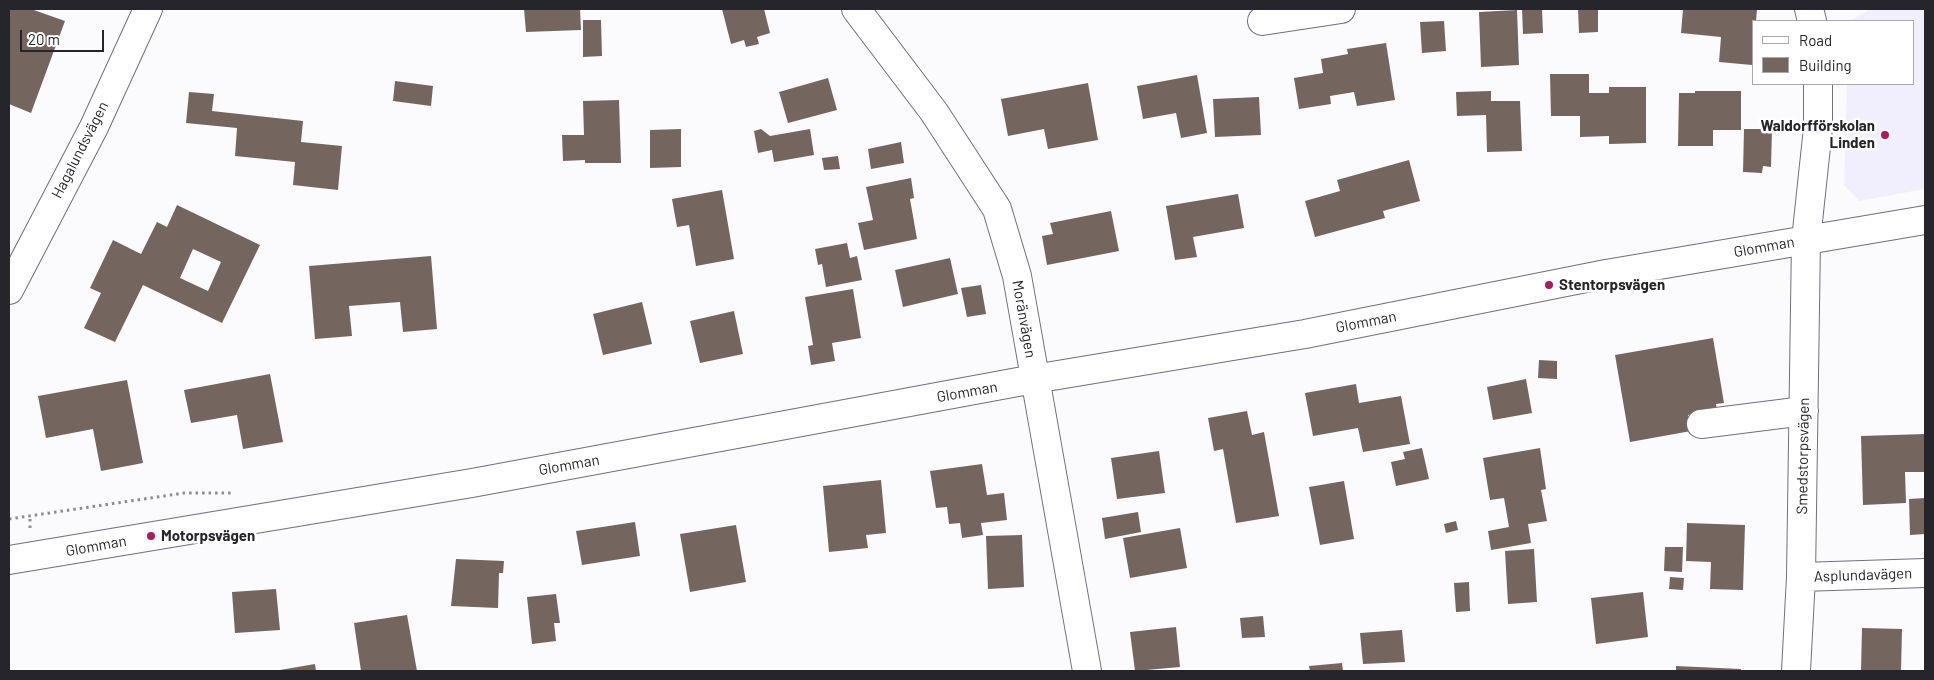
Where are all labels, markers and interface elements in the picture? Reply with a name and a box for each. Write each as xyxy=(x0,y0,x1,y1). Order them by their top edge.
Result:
scale bar xyxy=(22,20,106,52)
legend xyxy=(1752,20,1914,85)
text: 20 m xyxy=(28,30,60,48)
text: Road xyxy=(1799,31,1832,49)
text: Building xyxy=(1799,56,1852,74)
street label: Hagalundsvägen xyxy=(48,99,112,201)
place label: Waldorfförskolan Linden xyxy=(1761,117,1875,152)
marker: Waldorfförskolan Linden xyxy=(1879,129,1891,141)
street label: Glomman xyxy=(1732,233,1796,261)
place label: Stentorpsvägen xyxy=(1559,276,1665,294)
street label: Moränvägen xyxy=(1008,279,1040,359)
marker: Stentorpsvägen xyxy=(1543,279,1555,291)
street label: Glomman xyxy=(1334,307,1398,337)
street label: Glomman xyxy=(935,378,999,406)
street label: Smedstorpsvägen xyxy=(1793,397,1813,515)
street label: Glomman xyxy=(537,451,601,479)
place label: Motorpsvägen xyxy=(161,527,255,545)
marker: Motorpsvägen xyxy=(145,530,157,542)
street label: Glomman xyxy=(64,532,128,560)
street label: Asplundavägen xyxy=(1813,564,1913,586)

